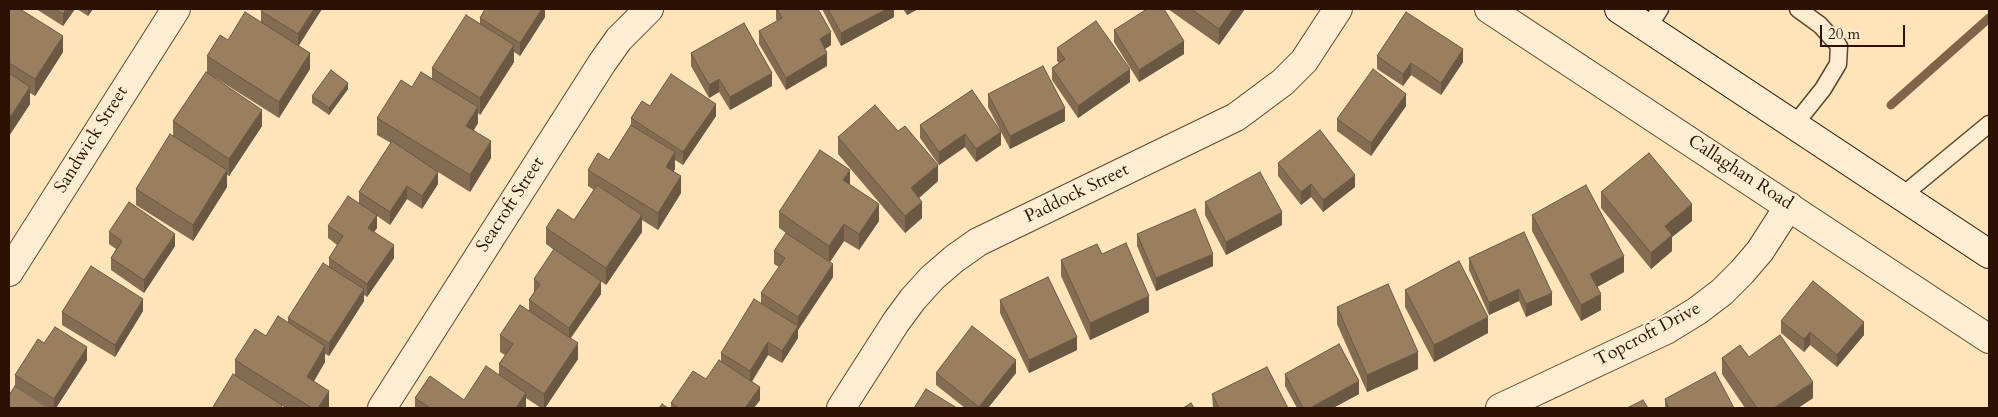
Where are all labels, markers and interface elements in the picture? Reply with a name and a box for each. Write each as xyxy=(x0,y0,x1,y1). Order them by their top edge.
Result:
scale bar xyxy=(1823,15,1908,47)
text: 20 m xyxy=(1828,24,1860,44)
street label: Sandwick Street xyxy=(50,83,134,197)
street label: Callaghan Road xyxy=(1683,131,1797,215)
street label: Seacroft Street xyxy=(472,154,550,256)
street label: Paddock Street xyxy=(1021,159,1133,229)
street label: Topcroft Drive xyxy=(1591,298,1705,372)

